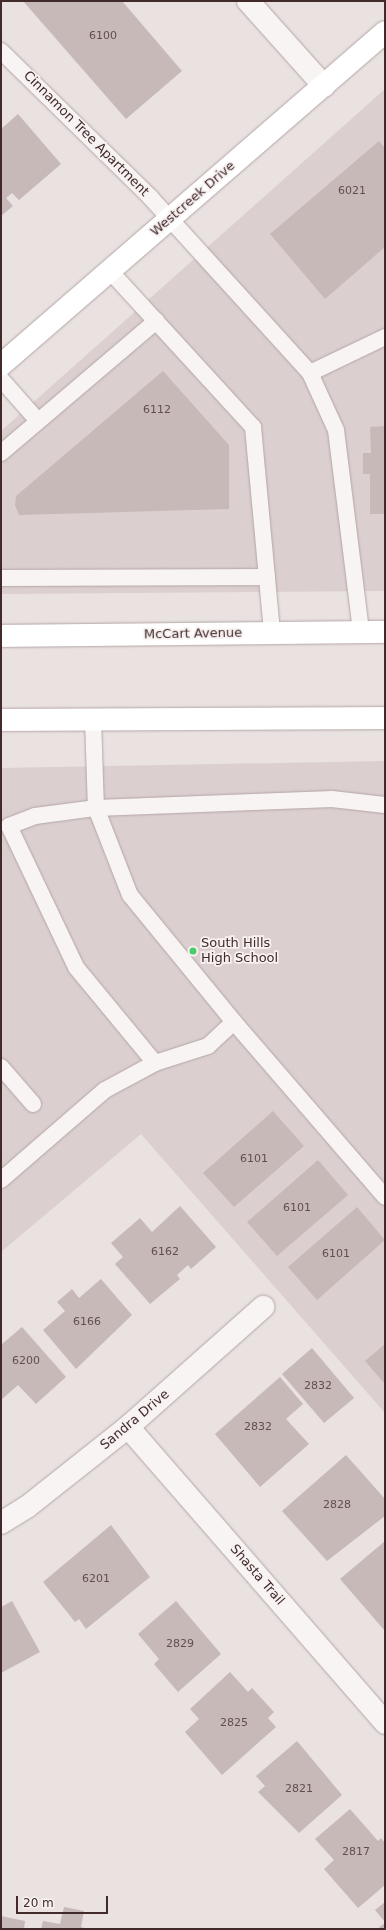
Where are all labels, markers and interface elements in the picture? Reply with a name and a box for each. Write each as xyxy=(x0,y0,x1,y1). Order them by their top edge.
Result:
house number: 6100 xyxy=(89,29,117,43)
street label: Cinnamon Tree Apartment xyxy=(20,68,152,200)
street label: Westcreek Drive xyxy=(148,158,238,240)
house number: 6021 xyxy=(338,184,366,198)
house number: 6112 xyxy=(143,403,171,417)
street label: McCart Avenue xyxy=(144,625,242,643)
place label: South Hills High School xyxy=(201,936,278,967)
marker: South Hills High School xyxy=(188,946,198,956)
house number: 6101 xyxy=(240,1152,268,1166)
house number: 6101 xyxy=(283,1201,311,1215)
house number: 6162 xyxy=(151,1245,179,1259)
house number: 6101 xyxy=(322,1247,350,1261)
house number: 6166 xyxy=(73,1315,101,1329)
house number: 6200 xyxy=(12,1354,40,1368)
house number: 2832 xyxy=(304,1379,332,1393)
street label: Sandra Drive xyxy=(98,1387,172,1453)
house number: 2832 xyxy=(244,1420,272,1434)
house number: 2828 xyxy=(323,1498,351,1512)
street label: Shasta Trail xyxy=(227,1542,287,1608)
house number: 6201 xyxy=(82,1572,110,1586)
house number: 2829 xyxy=(166,1637,194,1651)
house number: 2825 xyxy=(220,1716,248,1730)
house number: 2821 xyxy=(285,1782,313,1796)
house number: 2817 xyxy=(342,1845,370,1859)
scale bar xyxy=(18,1888,110,1914)
text: 20 m xyxy=(23,1896,54,1910)

